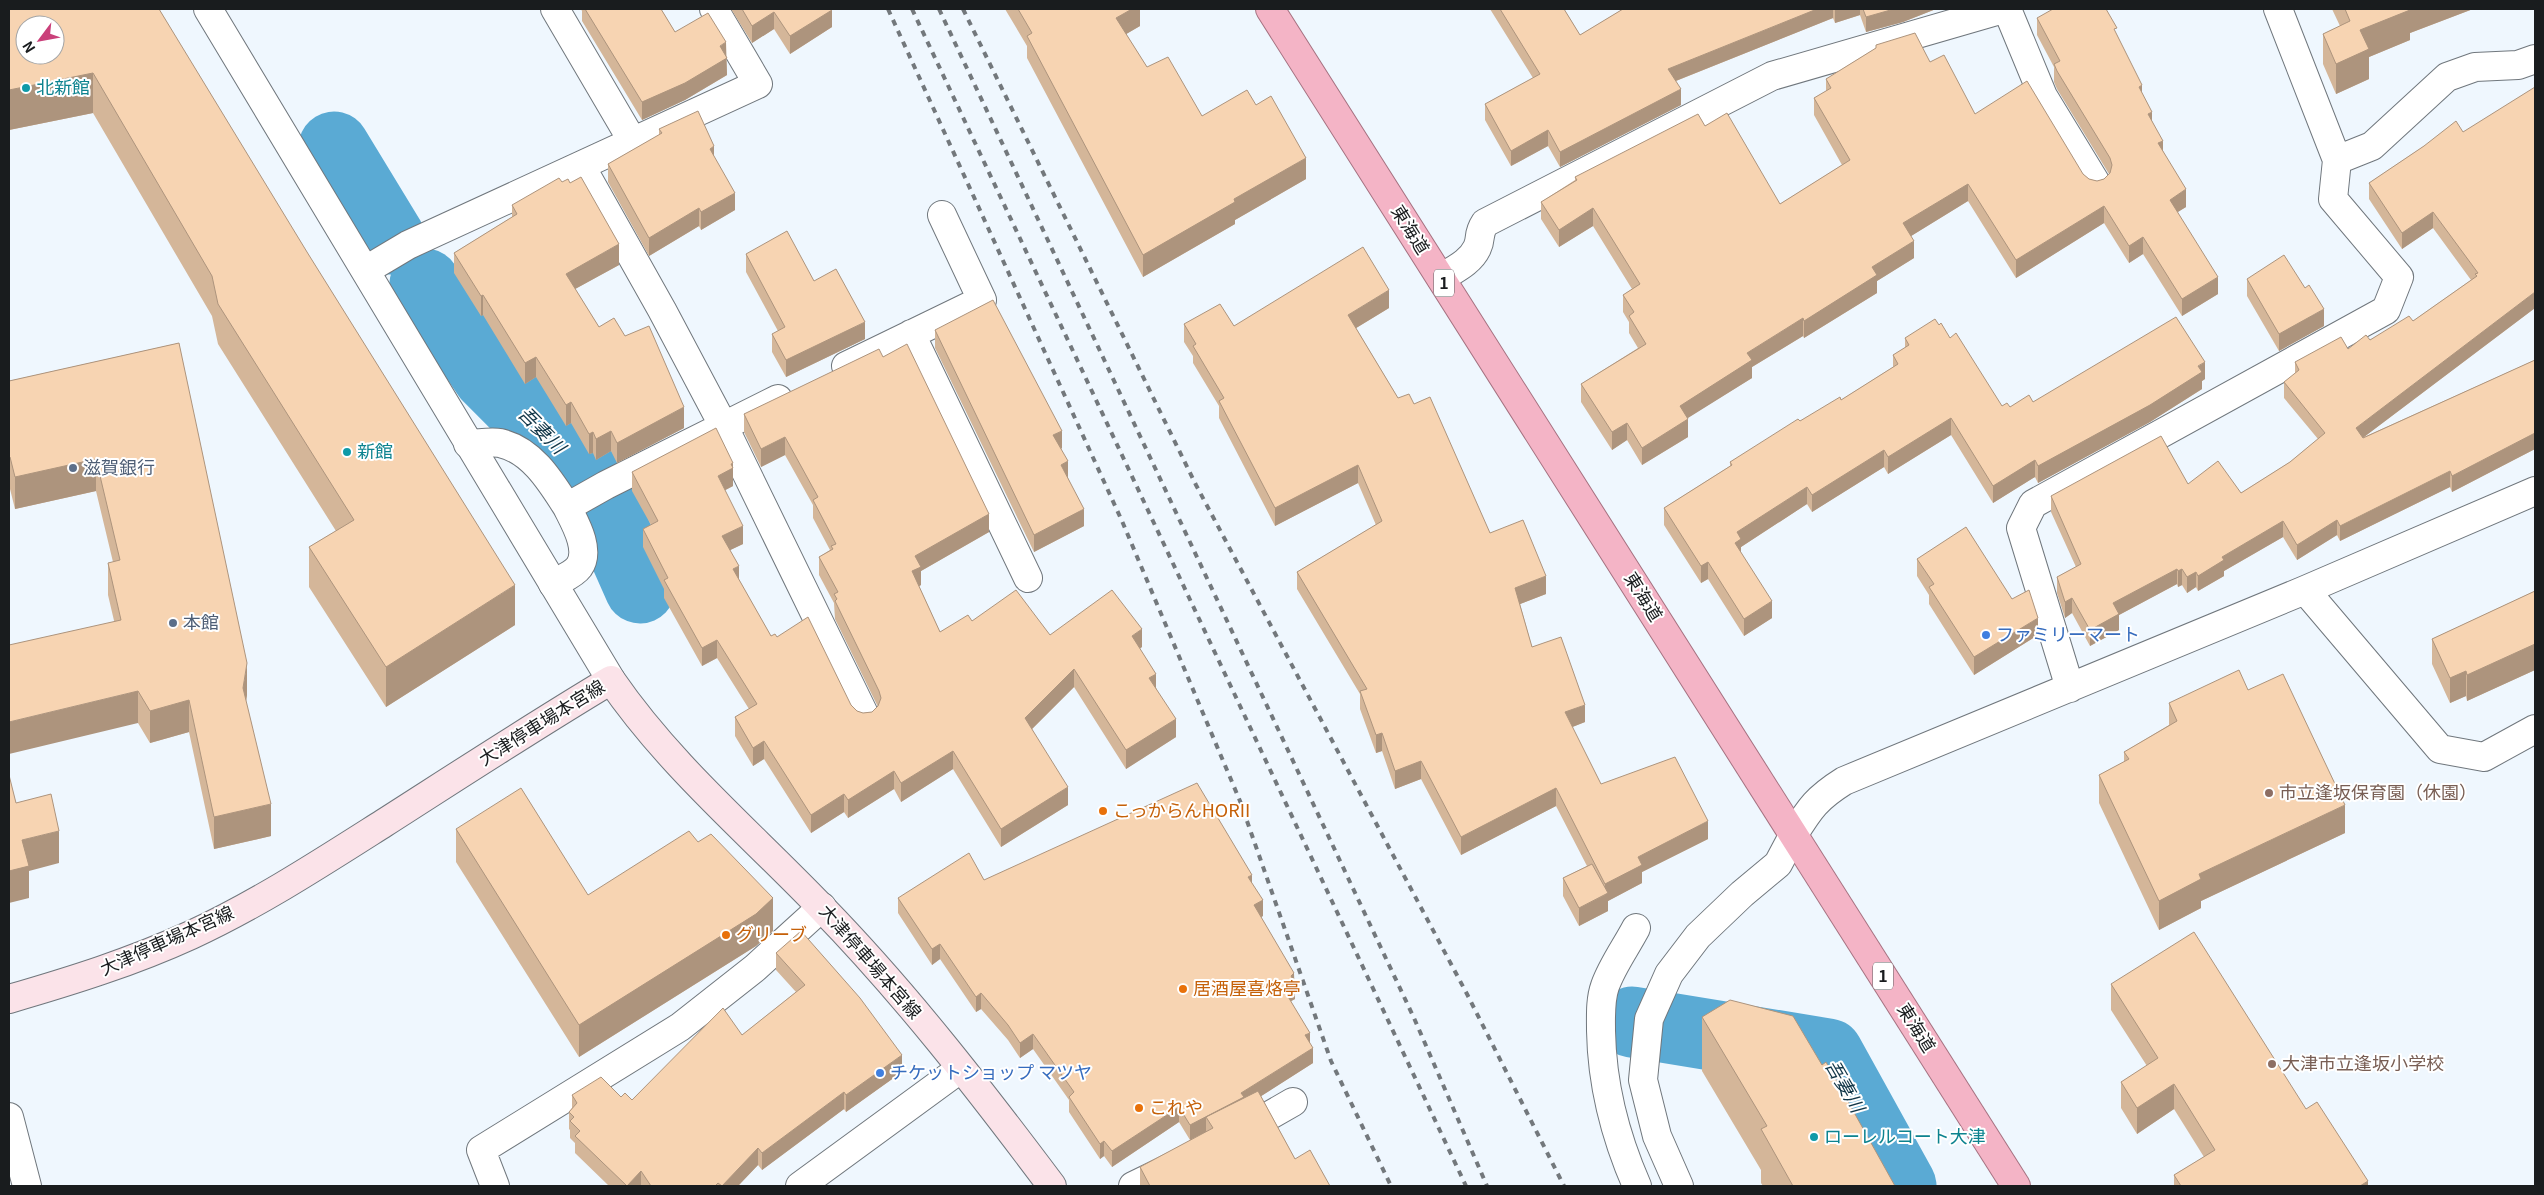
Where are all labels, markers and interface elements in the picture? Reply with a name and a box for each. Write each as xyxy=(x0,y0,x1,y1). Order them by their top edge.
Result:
north arrow xyxy=(15,15,65,65)
text: N xyxy=(17,38,39,57)
place label: 北新館 xyxy=(36,73,90,99)
marker: 北新館 xyxy=(20,82,32,94)
street label: 東海道 xyxy=(1386,199,1437,259)
road number: 1 xyxy=(1434,270,1454,296)
water label: 吾妻川 xyxy=(513,399,574,460)
place label: 新館 xyxy=(357,437,393,463)
marker: 新館 xyxy=(341,446,353,458)
place label: 滋賀銀行 xyxy=(83,453,155,479)
marker: 滋賀銀行 xyxy=(67,462,79,474)
street label: 東海道 xyxy=(1619,566,1670,626)
place label: 本館 xyxy=(183,608,219,634)
marker: 本館 xyxy=(167,617,179,629)
place label: ファミリーマート xyxy=(1996,620,2140,646)
marker: ファミリーマート xyxy=(1980,629,1992,641)
street label: 大津停車場本宮線 xyxy=(473,672,609,770)
place label: 市立逢坂保育園（休園） xyxy=(2279,778,2477,804)
marker: 市立逢坂保育園（休園） xyxy=(2263,787,2275,799)
place label: こっからんHORII xyxy=(1113,796,1250,822)
marker: こっからんHORII xyxy=(1097,805,1109,817)
street label: 大津停車場本宮線 xyxy=(95,898,237,980)
street label: 大津停車場本宮線 xyxy=(814,898,929,1024)
place label: グリーブ xyxy=(736,920,807,946)
marker: グリーブ xyxy=(720,929,732,941)
road number: 1 xyxy=(1873,962,1893,989)
place label: 居酒屋喜烙亭 xyxy=(1193,974,1301,1000)
marker: 居酒屋喜烙亭 xyxy=(1177,983,1189,995)
street label: 東海道 xyxy=(1892,997,1943,1057)
place label: 大津市立逢坂小学校 xyxy=(2282,1049,2444,1075)
water label: 吾妻川 xyxy=(1820,1054,1873,1118)
place label: チケットショップ マツヤ xyxy=(890,1058,1092,1084)
marker: 大津市立逢坂小学校 xyxy=(2266,1058,2278,1070)
marker: チケットショップ マツヤ xyxy=(874,1067,886,1079)
place label: これや xyxy=(1149,1093,1203,1119)
marker: これや xyxy=(1133,1102,1145,1114)
place label: ローレルコート大津 xyxy=(1824,1122,1986,1148)
marker: ローレルコート大津 xyxy=(1808,1131,1820,1143)

